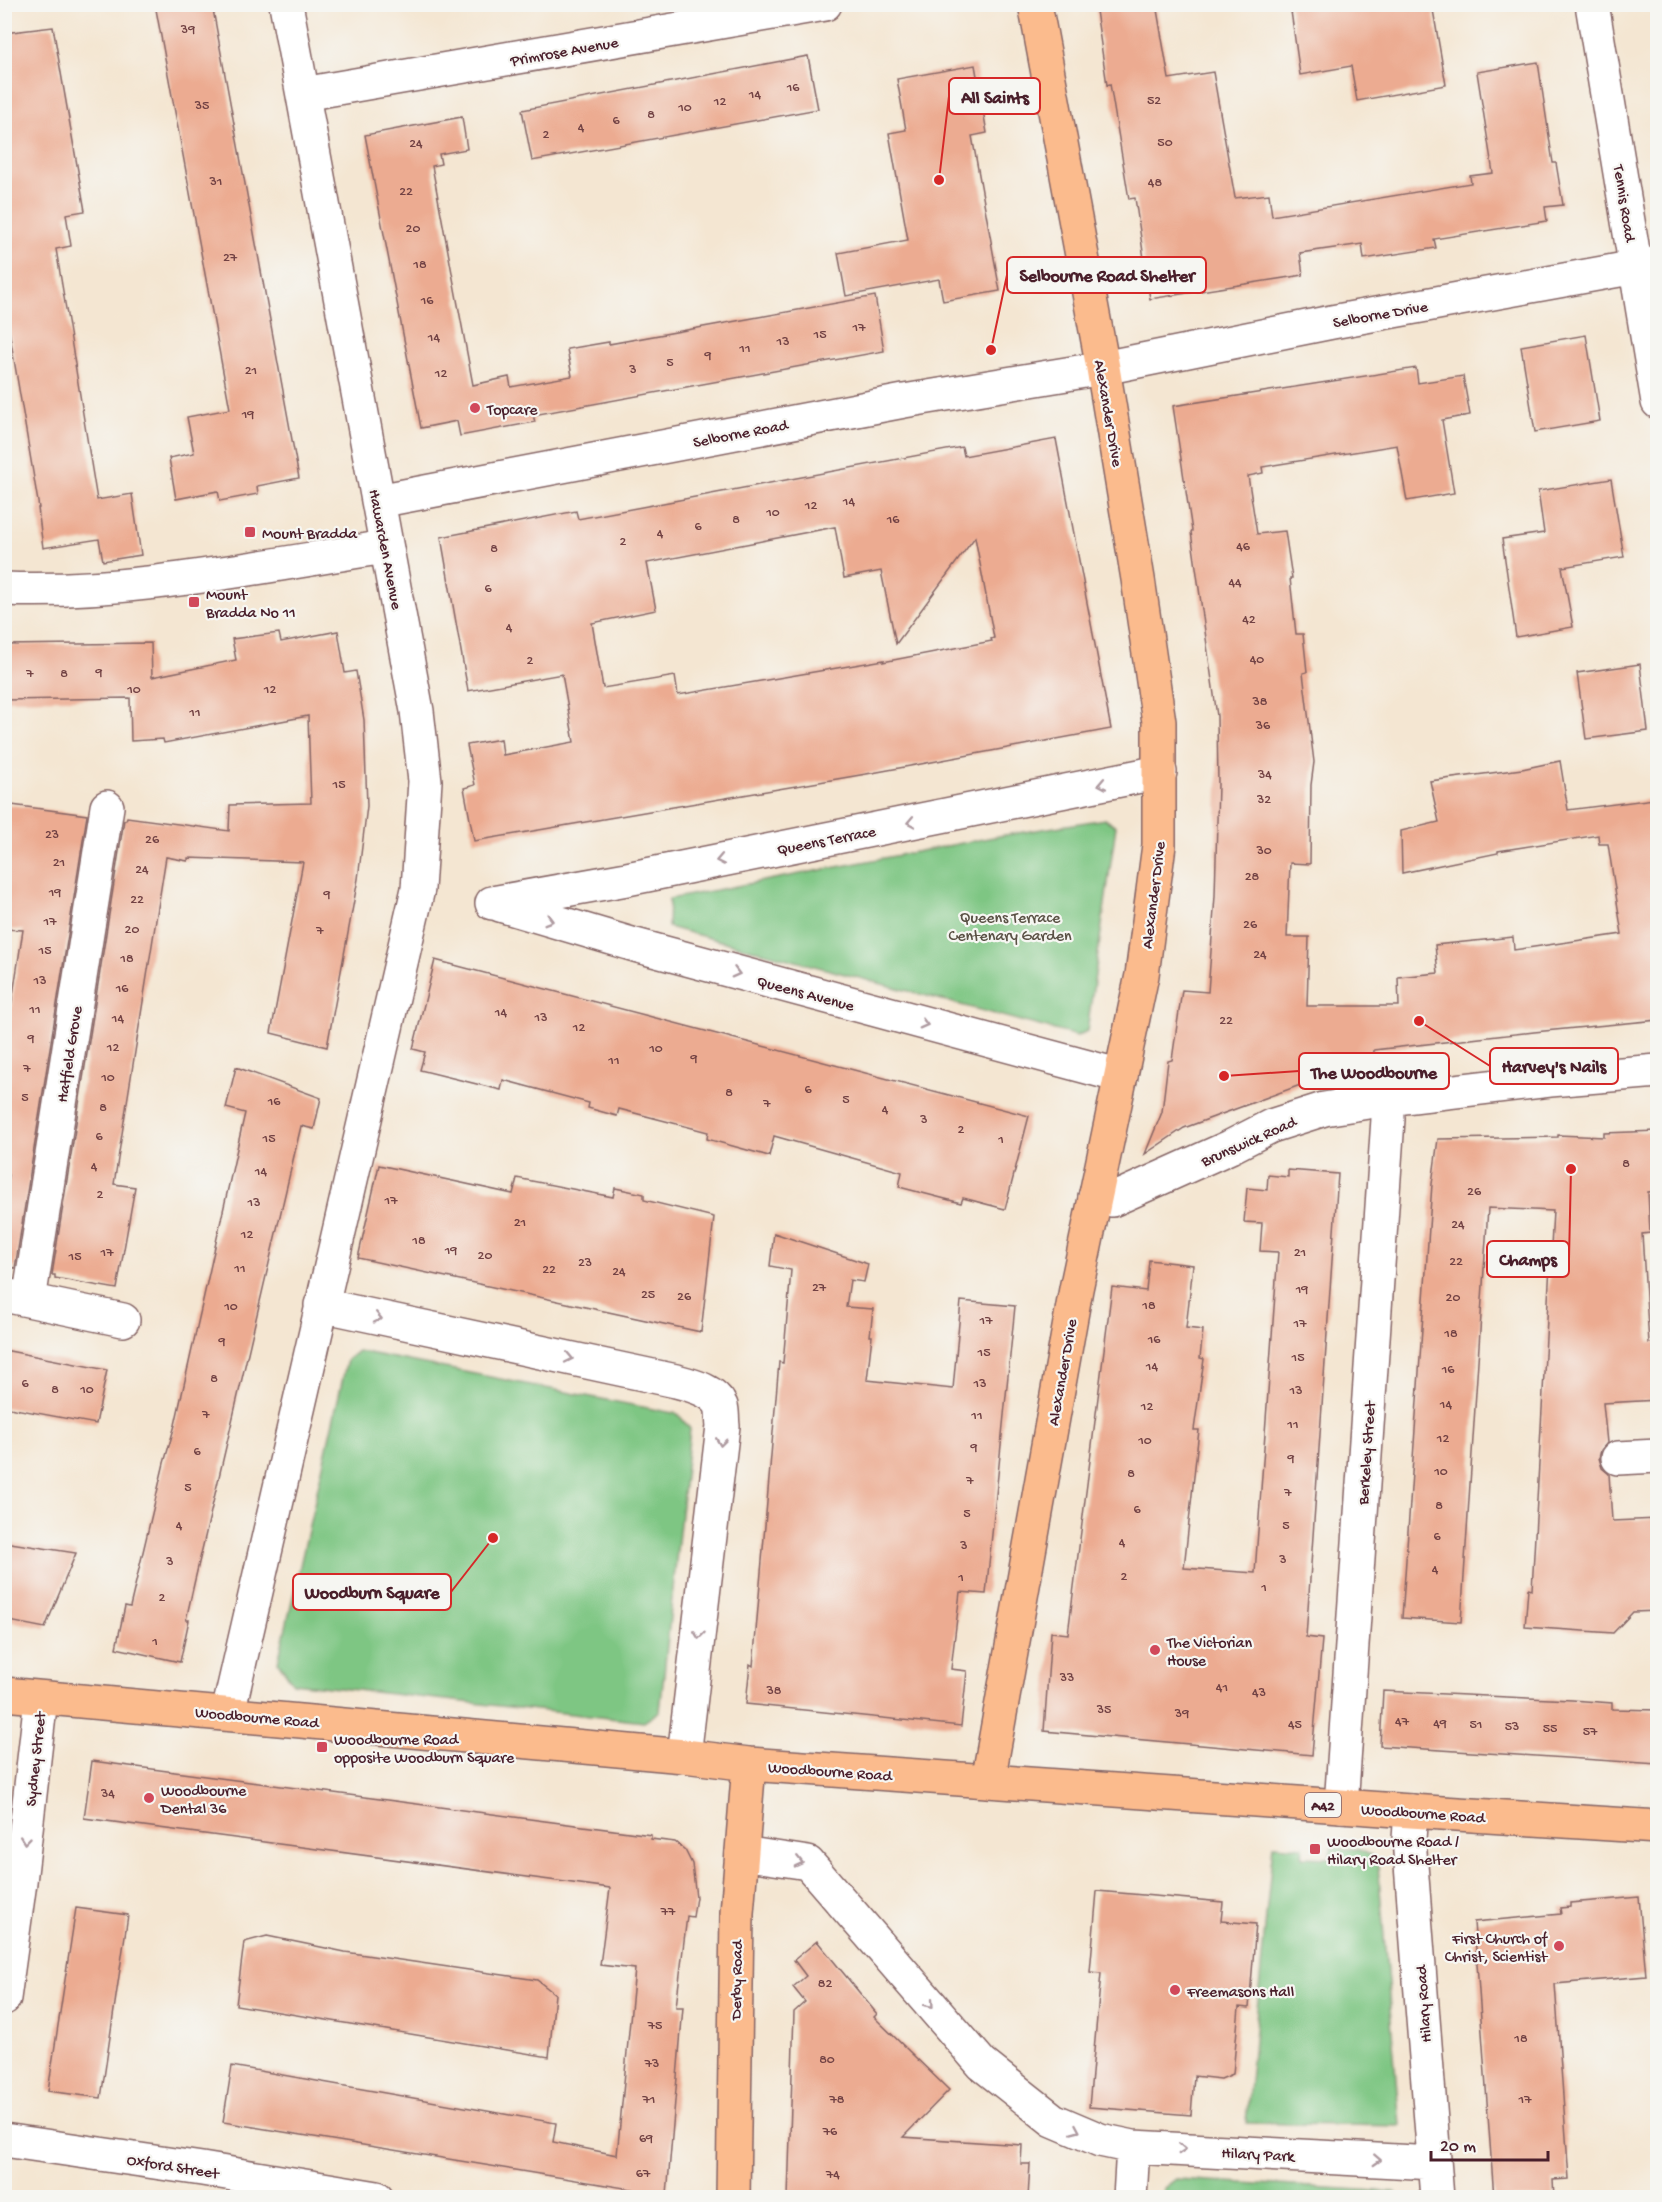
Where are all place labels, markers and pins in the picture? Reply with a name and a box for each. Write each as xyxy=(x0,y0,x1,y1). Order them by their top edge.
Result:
callout: All Saints xyxy=(949,78,1040,114)
callout: Selbourne Road Shelter xyxy=(1007,257,1206,293)
marker: Topcare xyxy=(468,401,482,415)
place label: Topcare xyxy=(486,402,538,421)
marker: Mount Bradda xyxy=(243,525,257,539)
place label: Mount Bradda xyxy=(262,526,358,545)
place label: Mount Bradda No 11 xyxy=(205,587,296,624)
marker: Mount Bradda No 11 xyxy=(187,595,201,609)
callout: Harvey's Nails xyxy=(1490,1048,1618,1084)
callout: The Woodbourne xyxy=(1299,1053,1449,1089)
callout: Champs xyxy=(1487,1241,1569,1277)
callout: Woodburn Square xyxy=(293,1574,451,1610)
place label: The Victorian House xyxy=(1166,1635,1252,1672)
marker: The Victorian House xyxy=(1148,1643,1162,1657)
place label: Woodbourne Road opposite Woodburn Square xyxy=(334,1732,515,1769)
marker: Woodbourne Road opposite Woodburn Square xyxy=(315,1740,329,1754)
place label: Woodbourne Dental 36 xyxy=(160,1783,247,1820)
marker: Woodbourne Dental 36 xyxy=(142,1791,156,1805)
place label: Woodbourne Road / Hilary Road Shelter xyxy=(1327,1834,1459,1871)
marker: Woodbourne Road / Hilary Road Shelter xyxy=(1308,1842,1322,1856)
place label: First Church of Christ, Scientist xyxy=(1445,1931,1548,1968)
marker: First Church of Christ, Scientist xyxy=(1552,1939,1566,1953)
marker: Freemasons Hall xyxy=(1168,1983,1182,1997)
place label: Freemasons Hall xyxy=(1186,1984,1294,2003)

